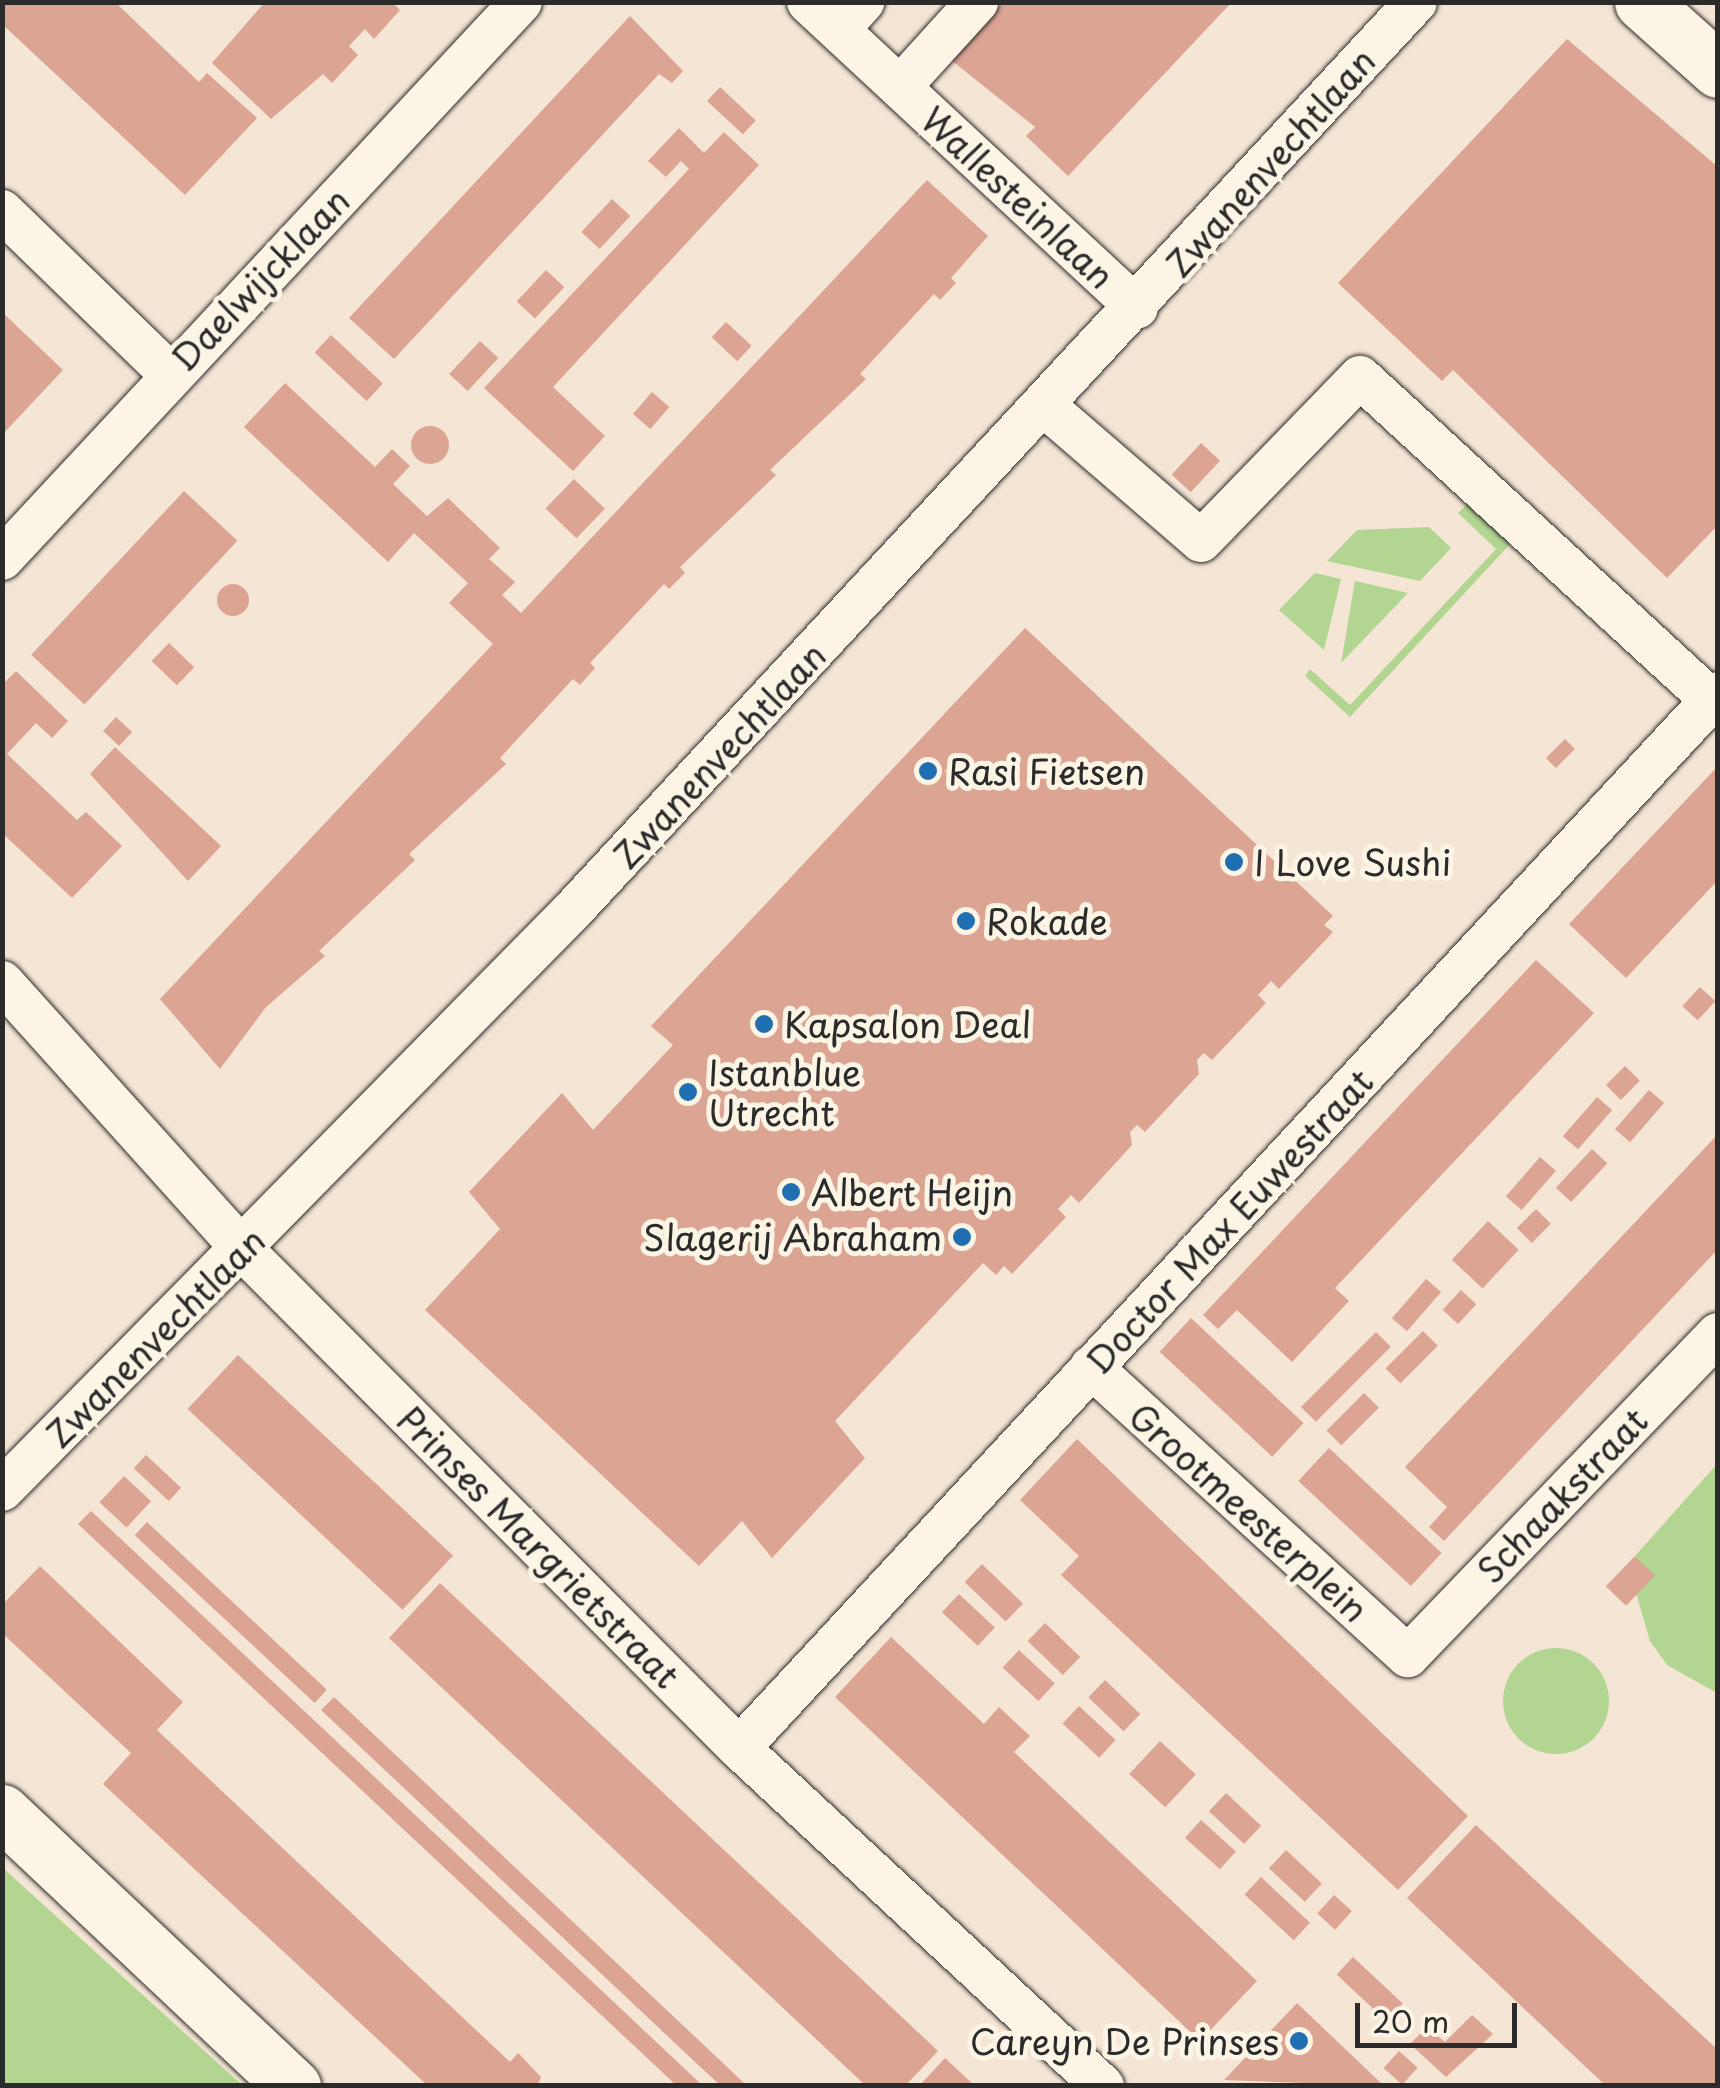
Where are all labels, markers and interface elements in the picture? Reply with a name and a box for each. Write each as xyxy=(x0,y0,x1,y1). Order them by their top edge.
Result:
street label: Zwanenvechtlaan xyxy=(1157,39,1383,285)
street label: Wallesteinlaan xyxy=(913,97,1123,297)
street label: Daelwijcklaan xyxy=(162,179,358,379)
street label: Zwanenvechtlaan xyxy=(604,634,834,876)
place label: Rasi Fietsen xyxy=(948,750,1146,792)
marker: Rasi Fietsen xyxy=(917,760,939,782)
place label: I Love Sushi xyxy=(1254,841,1452,883)
marker: I Love Sushi xyxy=(1223,851,1245,873)
place label: Rokade xyxy=(986,900,1108,942)
marker: Rokade xyxy=(955,910,977,932)
place label: Kapsalon Deal xyxy=(784,1003,1032,1045)
marker: Kapsalon Deal xyxy=(753,1013,775,1035)
place label: Istanblue Utrecht xyxy=(708,1051,861,1133)
street label: Doctor Max Euwestraat xyxy=(1076,1059,1382,1383)
marker: Istanblue Utrecht xyxy=(677,1081,699,1103)
place label: Albert Heijn xyxy=(811,1171,1014,1213)
marker: Albert Heijn xyxy=(780,1181,802,1203)
place label: Slagerij Abraham xyxy=(643,1216,942,1258)
street label: Zwanenvechtlaan xyxy=(37,1219,273,1455)
marker: Slagerij Abraham xyxy=(951,1226,973,1248)
street label: Grootmeesterplein xyxy=(1121,1394,1377,1630)
street label: Prinses Margrietstraat xyxy=(390,1398,688,1696)
street label: Schaakstraat xyxy=(1468,1399,1656,1591)
scale bar xyxy=(1360,1983,1522,2045)
text: 20 m xyxy=(1372,1998,1449,2043)
place label: Careyn De Prinses xyxy=(970,2020,1279,2062)
marker: Careyn De Prinses xyxy=(1288,2030,1310,2052)

